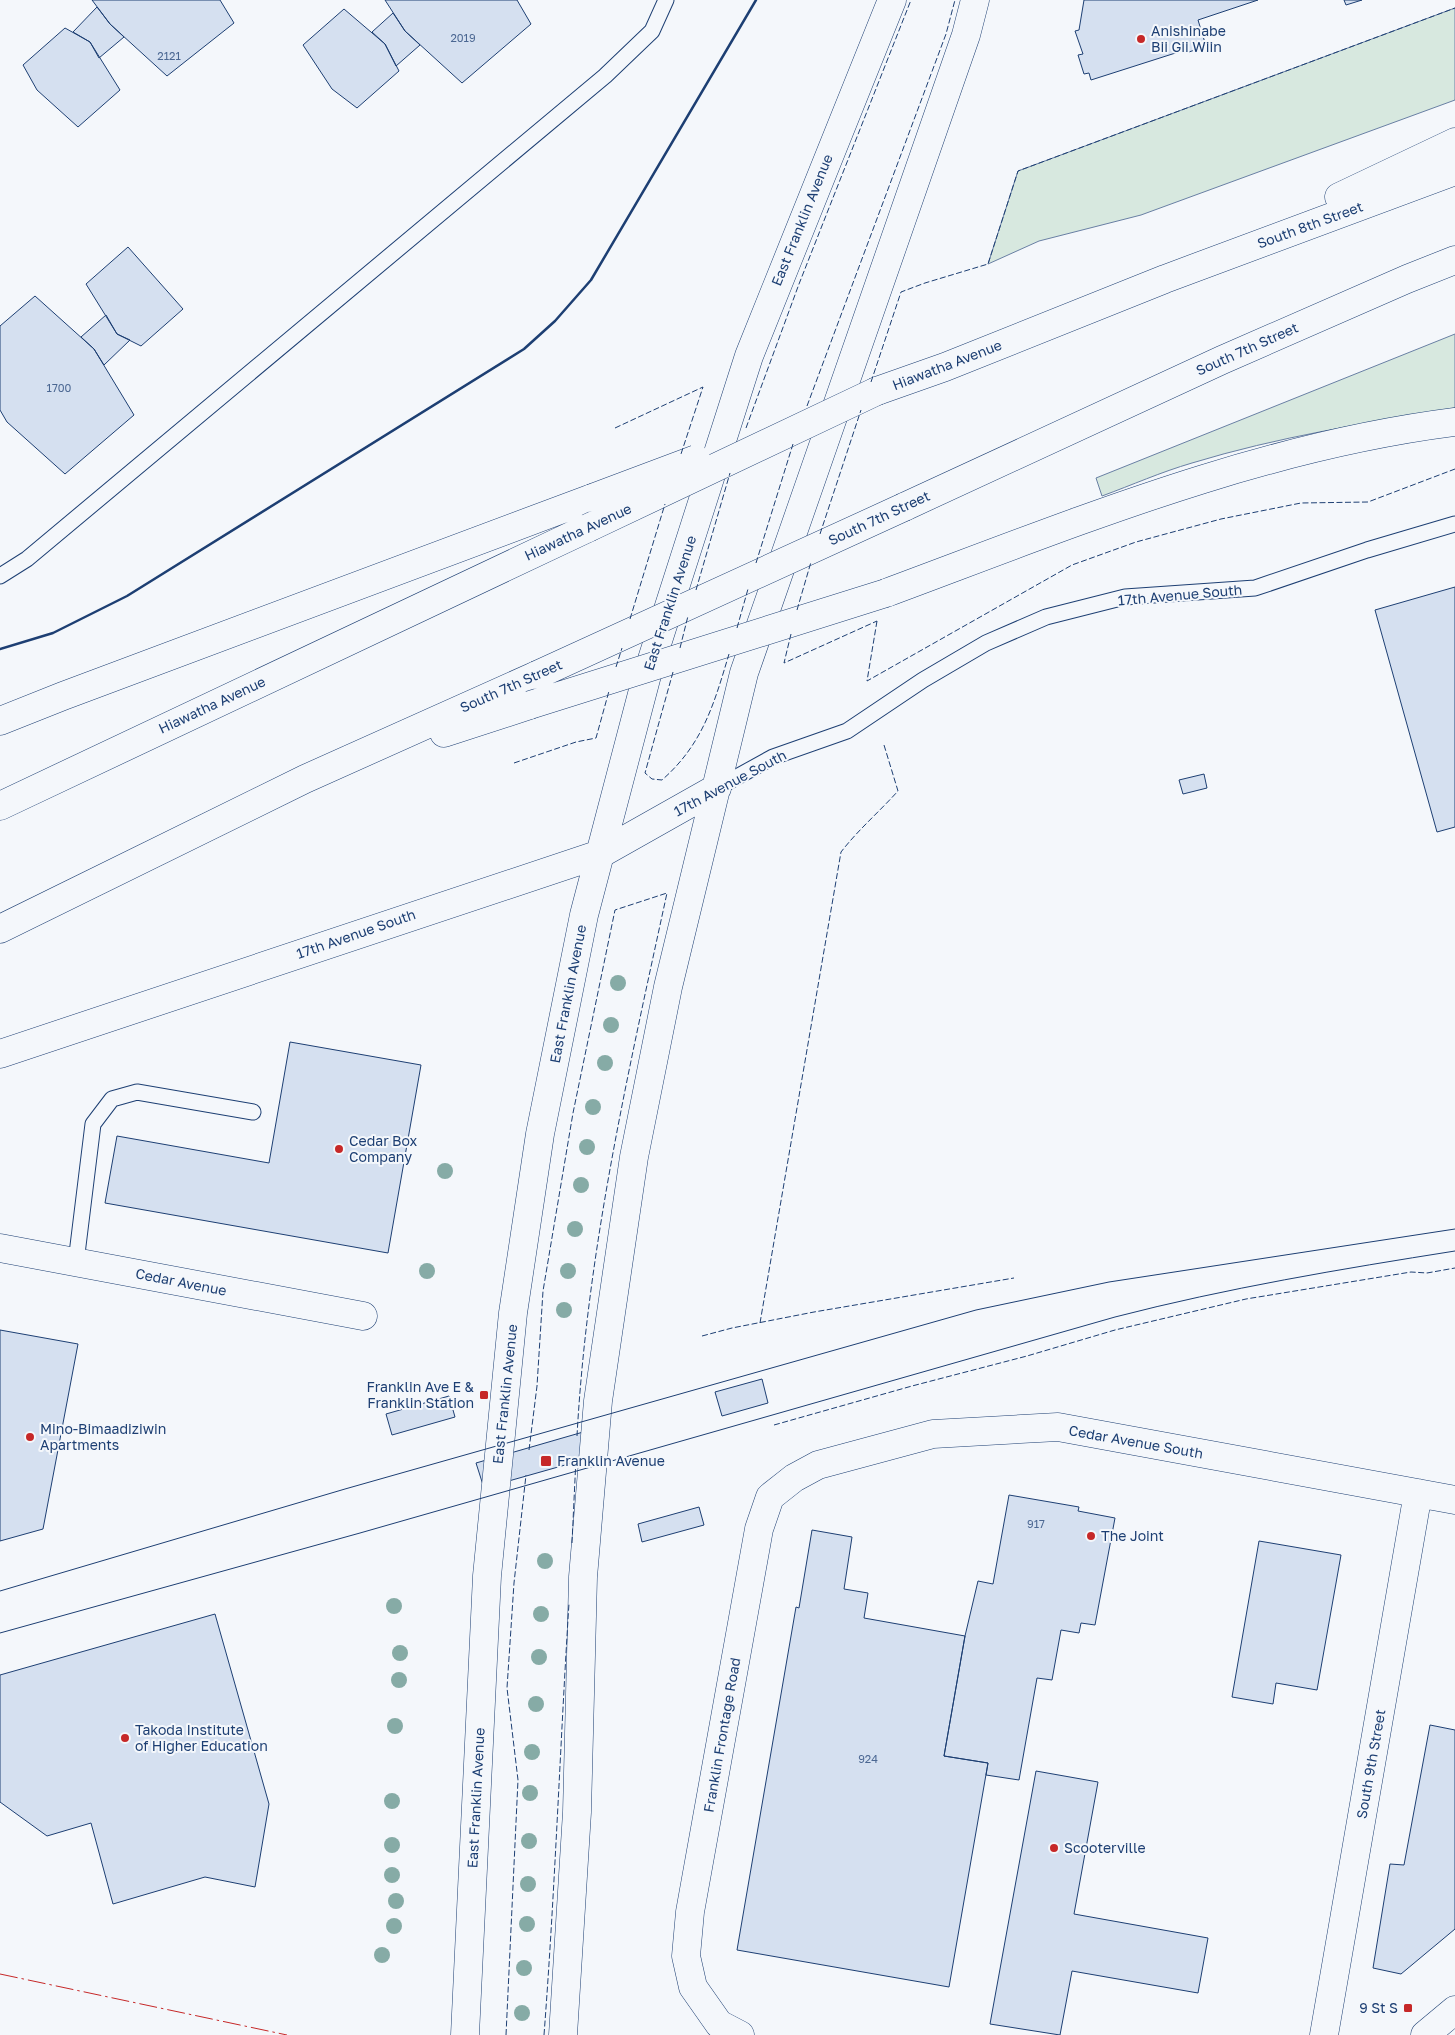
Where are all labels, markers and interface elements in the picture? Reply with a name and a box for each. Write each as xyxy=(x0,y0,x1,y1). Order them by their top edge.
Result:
place label: Anishinabe Bii Gii Wiin xyxy=(1151,22,1226,55)
house number: 2019 xyxy=(450,31,476,44)
marker: Anishinabe Bii Gii Wiin xyxy=(1135,33,1147,45)
house number: 2121 xyxy=(157,49,181,62)
street label: East Franklin Avenue xyxy=(767,151,836,288)
street label: South 8th Street xyxy=(1255,198,1365,252)
street label: South 7th Street xyxy=(1193,318,1301,379)
street label: Hiawatha Avenue xyxy=(890,336,1004,393)
house number: 1700 xyxy=(47,381,72,394)
street label: South 7th Street xyxy=(825,487,932,549)
street label: Hiawatha Avenue xyxy=(522,499,634,564)
street label: East Franklin Avenue xyxy=(640,533,699,672)
street label: 17th Avenue South xyxy=(1117,581,1243,608)
street label: South 7th Street xyxy=(457,655,565,716)
street label: Hiawatha Avenue xyxy=(156,672,268,737)
street label: 17th Avenue South xyxy=(671,746,789,819)
street label: 17th Avenue South xyxy=(294,905,418,962)
street label: East Franklin Avenue xyxy=(546,923,589,1065)
place label: Cedar Box Company xyxy=(349,1132,418,1165)
marker: Cedar Box Company xyxy=(333,1143,345,1155)
street label: Cedar Avenue xyxy=(134,1264,228,1299)
street label: East Franklin Avenue xyxy=(489,1323,520,1465)
place label: Franklin Ave E & Franklin Station xyxy=(366,1378,475,1411)
marker: Franklin Ave E & Franklin Station xyxy=(478,1389,490,1401)
place label: Mino-Bimaadiziwin Apartments xyxy=(40,1420,166,1453)
street label: Cedar Avenue South xyxy=(1068,1421,1205,1462)
marker: Mino-Bimaadiziwin Apartments xyxy=(24,1431,36,1443)
place label: Franklin Avenue xyxy=(557,1452,665,1469)
marker: Franklin Avenue xyxy=(539,1454,553,1468)
house number: 917 xyxy=(1027,1517,1045,1530)
place label: The Joint xyxy=(1101,1527,1164,1544)
marker: The Joint xyxy=(1085,1530,1097,1542)
street label: Franklin Frontage Road xyxy=(700,1656,744,1814)
street label: South 9th Street xyxy=(1352,1708,1389,1820)
place label: Takoda Institute of Higher Education xyxy=(135,1721,268,1754)
street label: East Franklin Avenue xyxy=(463,1727,488,1869)
marker: Takoda Institute of Higher Education xyxy=(119,1732,131,1744)
house number: 924 xyxy=(858,1752,878,1765)
place label: Scooterville xyxy=(1064,1839,1146,1856)
marker: Scooterville xyxy=(1048,1842,1060,1854)
place label: 9 St S xyxy=(1359,1999,1398,2016)
marker: 9 St S xyxy=(1402,2002,1414,2014)

